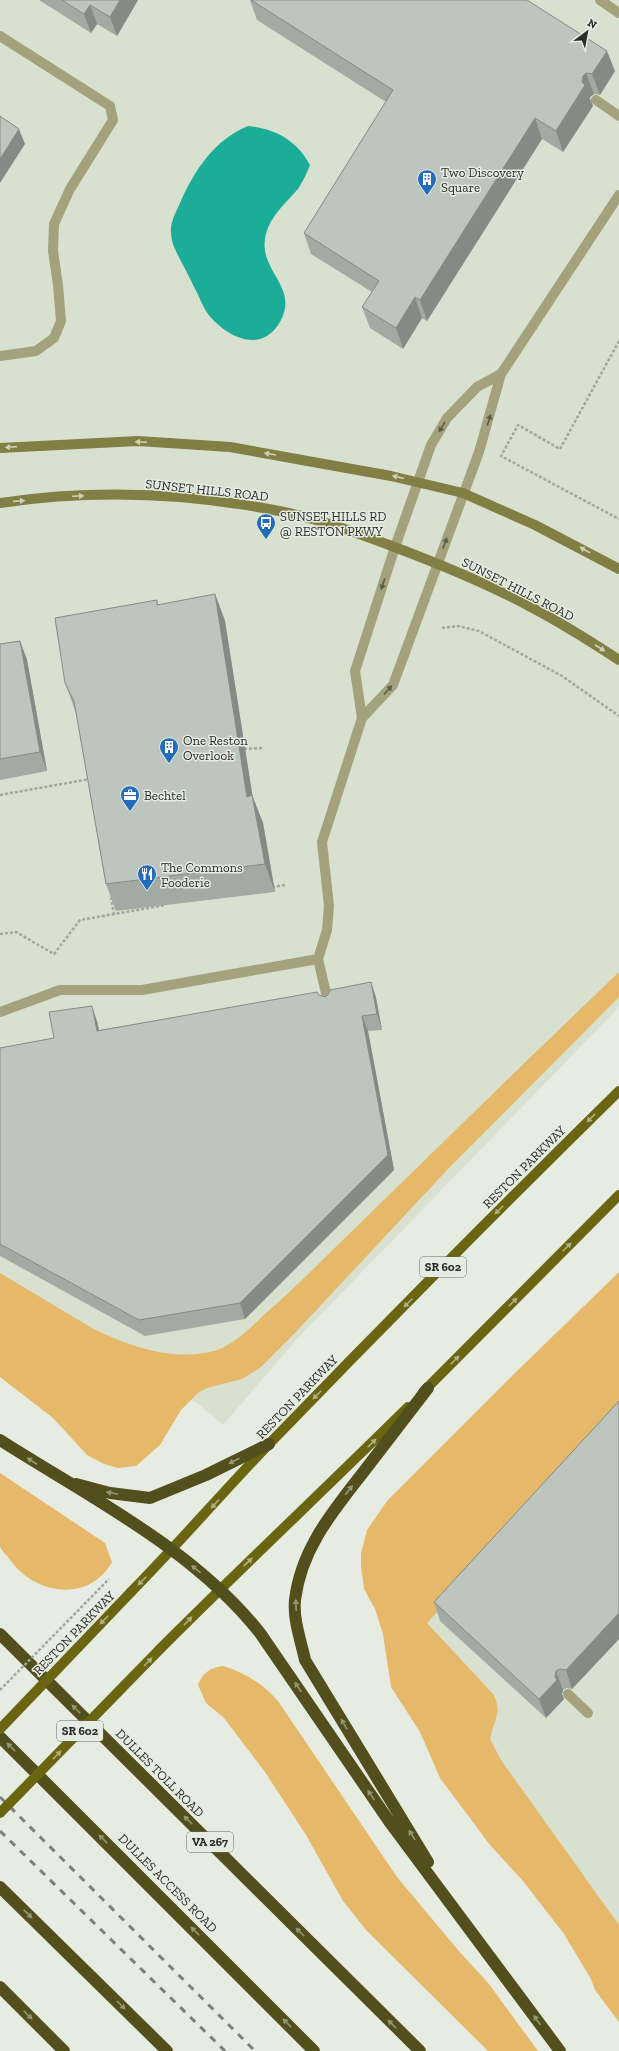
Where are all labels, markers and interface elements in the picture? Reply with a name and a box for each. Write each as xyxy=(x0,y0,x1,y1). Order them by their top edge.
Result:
north arrow xyxy=(567,12,607,52)
text: N xyxy=(585,16,600,32)
place label: Two Discovery Square xyxy=(441,165,524,195)
building icon: Two Discovery Square xyxy=(416,168,438,196)
one-way arrow xyxy=(486,414,492,426)
one-way arrow xyxy=(438,422,446,432)
one-way arrow xyxy=(135,438,147,445)
one-way arrow xyxy=(5,444,17,451)
one-way arrow xyxy=(264,451,276,457)
one-way arrow xyxy=(392,474,404,480)
street label: SUNSET HILLS ROAD xyxy=(145,476,269,504)
one-way arrow xyxy=(72,493,84,500)
one-way arrow xyxy=(13,497,25,504)
place label: SUNSET HILLS RD @ RESTON PKWY xyxy=(280,509,386,539)
bus stop icon: SUNSET HILLS RD @ RESTON PKWY xyxy=(255,512,277,540)
one-way arrow xyxy=(443,537,449,549)
one-way arrow xyxy=(579,547,591,554)
street label: SUNSET HILLS ROAD xyxy=(459,554,577,624)
one-way arrow xyxy=(379,579,385,591)
one-way arrow xyxy=(595,644,605,652)
one-way arrow xyxy=(384,685,393,695)
place label: One Reston Overlook xyxy=(183,733,248,763)
building icon: One Reston Overlook xyxy=(158,736,180,764)
office icon: Bechtel xyxy=(119,784,141,812)
place label: Bechtel xyxy=(144,788,186,803)
place label: The Commons Fooderie xyxy=(161,860,243,890)
restaurant icon: The Commons Fooderie xyxy=(136,863,158,891)
one-way arrow xyxy=(586,1113,596,1123)
street label: RESTON PARKWAY xyxy=(480,1122,569,1211)
one-way arrow xyxy=(494,1205,504,1215)
one-way arrow xyxy=(562,1242,572,1252)
road number: SR 602 xyxy=(420,1257,466,1277)
one-way arrow xyxy=(508,1297,518,1307)
one-way arrow xyxy=(403,1298,413,1308)
street label: RESTON PARKWAY xyxy=(253,1352,341,1442)
one-way arrow xyxy=(450,1355,460,1365)
one-way arrow xyxy=(312,1390,322,1400)
one-way arrow xyxy=(367,1438,377,1447)
one-way arrow xyxy=(26,1457,38,1464)
one-way arrow xyxy=(228,1458,240,1465)
one-way arrow xyxy=(345,1485,354,1496)
one-way arrow xyxy=(106,1490,118,1496)
one-way arrow xyxy=(210,1499,219,1509)
one-way arrow xyxy=(244,1558,253,1567)
one-way arrow xyxy=(191,1565,202,1574)
one-way arrow xyxy=(137,1576,147,1586)
street label: RESTON PARKWAY xyxy=(30,1588,118,1678)
one-way arrow xyxy=(293,1599,299,1612)
one-way arrow xyxy=(99,1615,109,1625)
one-way arrow xyxy=(183,1616,193,1626)
one-way arrow xyxy=(143,1657,152,1667)
one-way arrow xyxy=(294,1682,302,1693)
one-way arrow xyxy=(71,1704,81,1714)
one-way arrow xyxy=(340,1719,348,1729)
road number: SR 602 xyxy=(57,1721,103,1741)
street label: DULLES TOLL ROAD xyxy=(113,1726,207,1820)
one-way arrow xyxy=(6,1742,16,1752)
one-way arrow xyxy=(52,1750,62,1760)
one-way arrow xyxy=(367,1789,375,1800)
one-way arrow xyxy=(183,1816,193,1825)
one-way arrow xyxy=(408,1829,415,1840)
street label: DULLES ACCESS ROAD xyxy=(115,1830,221,1936)
road number: VA 267 xyxy=(187,1832,233,1852)
one-way arrow xyxy=(98,1834,108,1844)
one-way arrow xyxy=(23,1909,33,1919)
one-way arrow xyxy=(190,1926,200,1936)
one-way arrow xyxy=(295,1927,305,1937)
one-way arrow xyxy=(116,2000,126,2010)
one-way arrow xyxy=(23,2010,33,2020)
one-way arrow xyxy=(533,2014,542,2025)
one-way arrow xyxy=(282,2018,291,2028)
one-way arrow xyxy=(387,2019,397,2028)

